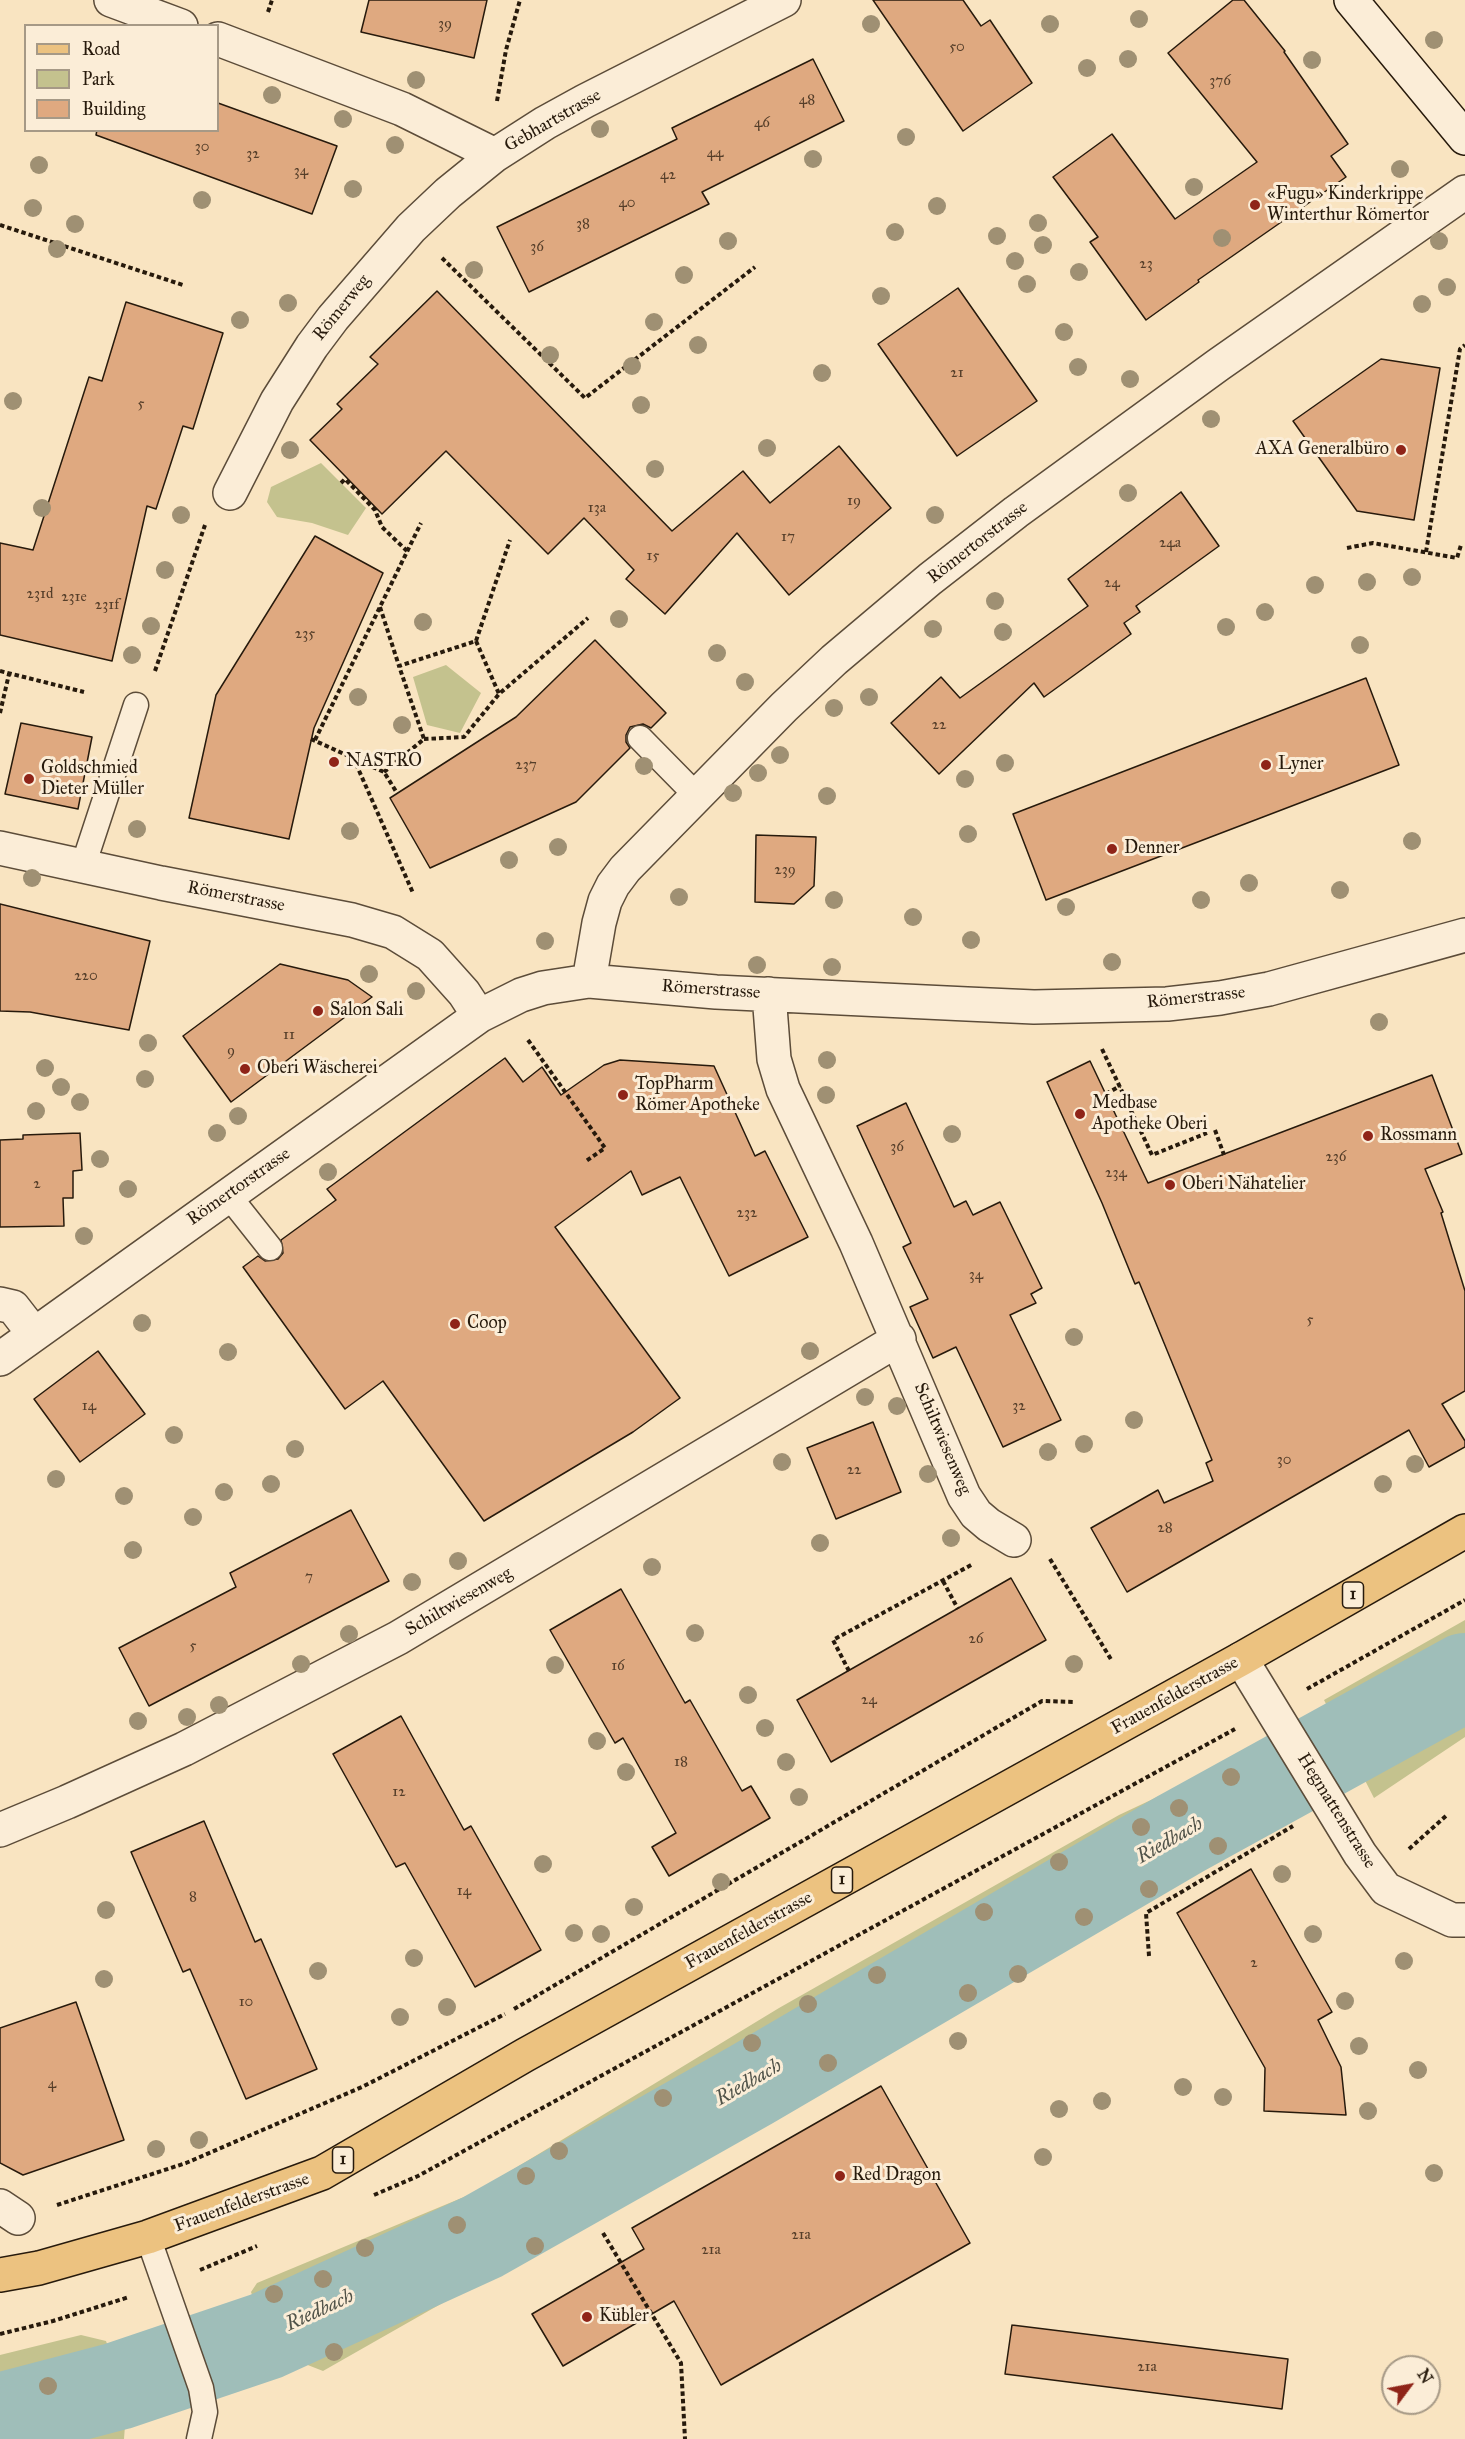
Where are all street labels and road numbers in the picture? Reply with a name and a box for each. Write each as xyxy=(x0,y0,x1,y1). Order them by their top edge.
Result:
street label: Gebhartstrasse xyxy=(501,85,605,157)
street label: Römerweg xyxy=(309,271,375,345)
street label: Römertorstrasse xyxy=(924,497,1032,589)
street label: Römerstrasse xyxy=(185,877,287,917)
street label: Römerstrasse xyxy=(661,976,761,1004)
street label: Römerstrasse xyxy=(1146,982,1246,1014)
street label: Römertorstrasse xyxy=(183,1143,295,1231)
street label: Schiltwiesenweg xyxy=(909,1380,975,1498)
street label: Schiltwiesenweg xyxy=(402,1563,516,1641)
road number: 1 xyxy=(1342,1582,1364,1608)
street label: Frauenfelderstrasse xyxy=(1108,1652,1242,1740)
street label: Hegmattenstrasse xyxy=(1292,1749,1380,1873)
road number: 1 xyxy=(832,1867,852,1893)
street label: Frauenfelderstrasse xyxy=(682,1887,816,1975)
road number: 1 xyxy=(332,2147,354,2173)
street label: Frauenfelderstrasse xyxy=(172,2169,312,2237)

